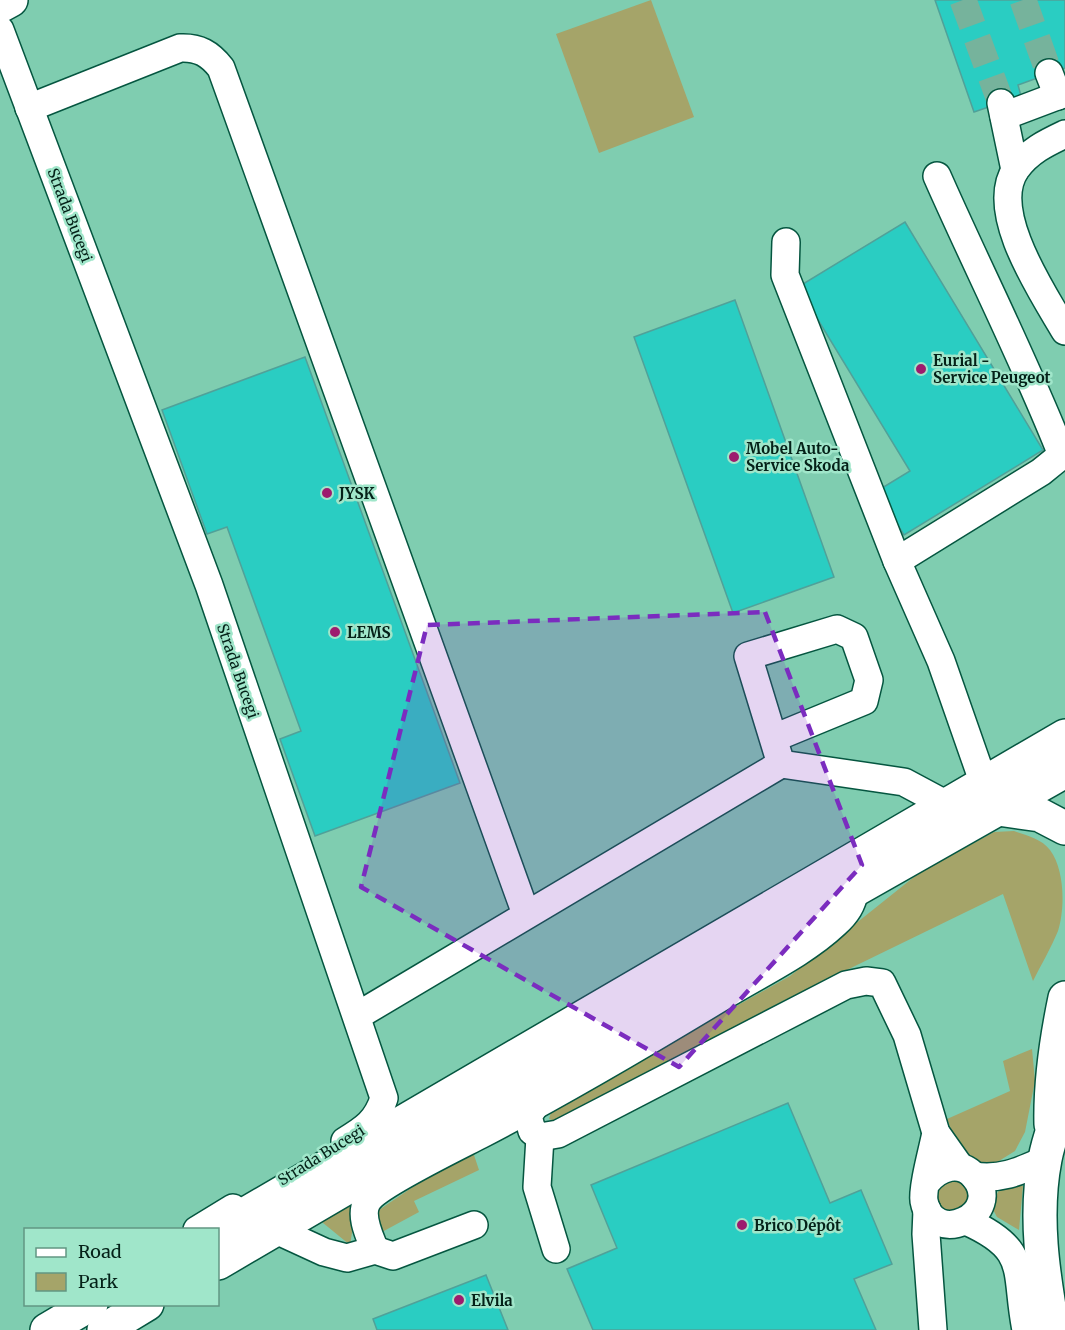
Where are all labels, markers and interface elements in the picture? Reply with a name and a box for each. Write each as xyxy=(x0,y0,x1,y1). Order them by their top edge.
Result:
street label: Strada Bucegi xyxy=(43,165,97,265)
place label: Eurial - Service Peugeot xyxy=(933,351,1051,387)
marker: Eurial - Service Peugeot xyxy=(914,362,928,376)
place label: Mobel Auto- Service Skoda xyxy=(746,439,850,475)
marker: Mobel Auto- Service Skoda xyxy=(727,450,741,464)
place label: JYSK xyxy=(338,484,375,503)
marker: JYSK xyxy=(320,486,334,500)
street label: Strada Bucegi xyxy=(213,621,263,721)
place label: LEMS xyxy=(347,623,391,642)
marker: LEMS xyxy=(328,625,342,639)
street label: Strada Bucegi xyxy=(274,1121,368,1189)
place label: Brico Dépôt xyxy=(754,1216,841,1235)
marker: Brico Dépôt xyxy=(735,1218,749,1232)
legend xyxy=(24,1228,219,1306)
text: Road xyxy=(78,1240,122,1263)
text: Park xyxy=(78,1270,119,1293)
place label: Elvila xyxy=(471,1291,513,1310)
marker: Elvila xyxy=(452,1293,466,1307)

